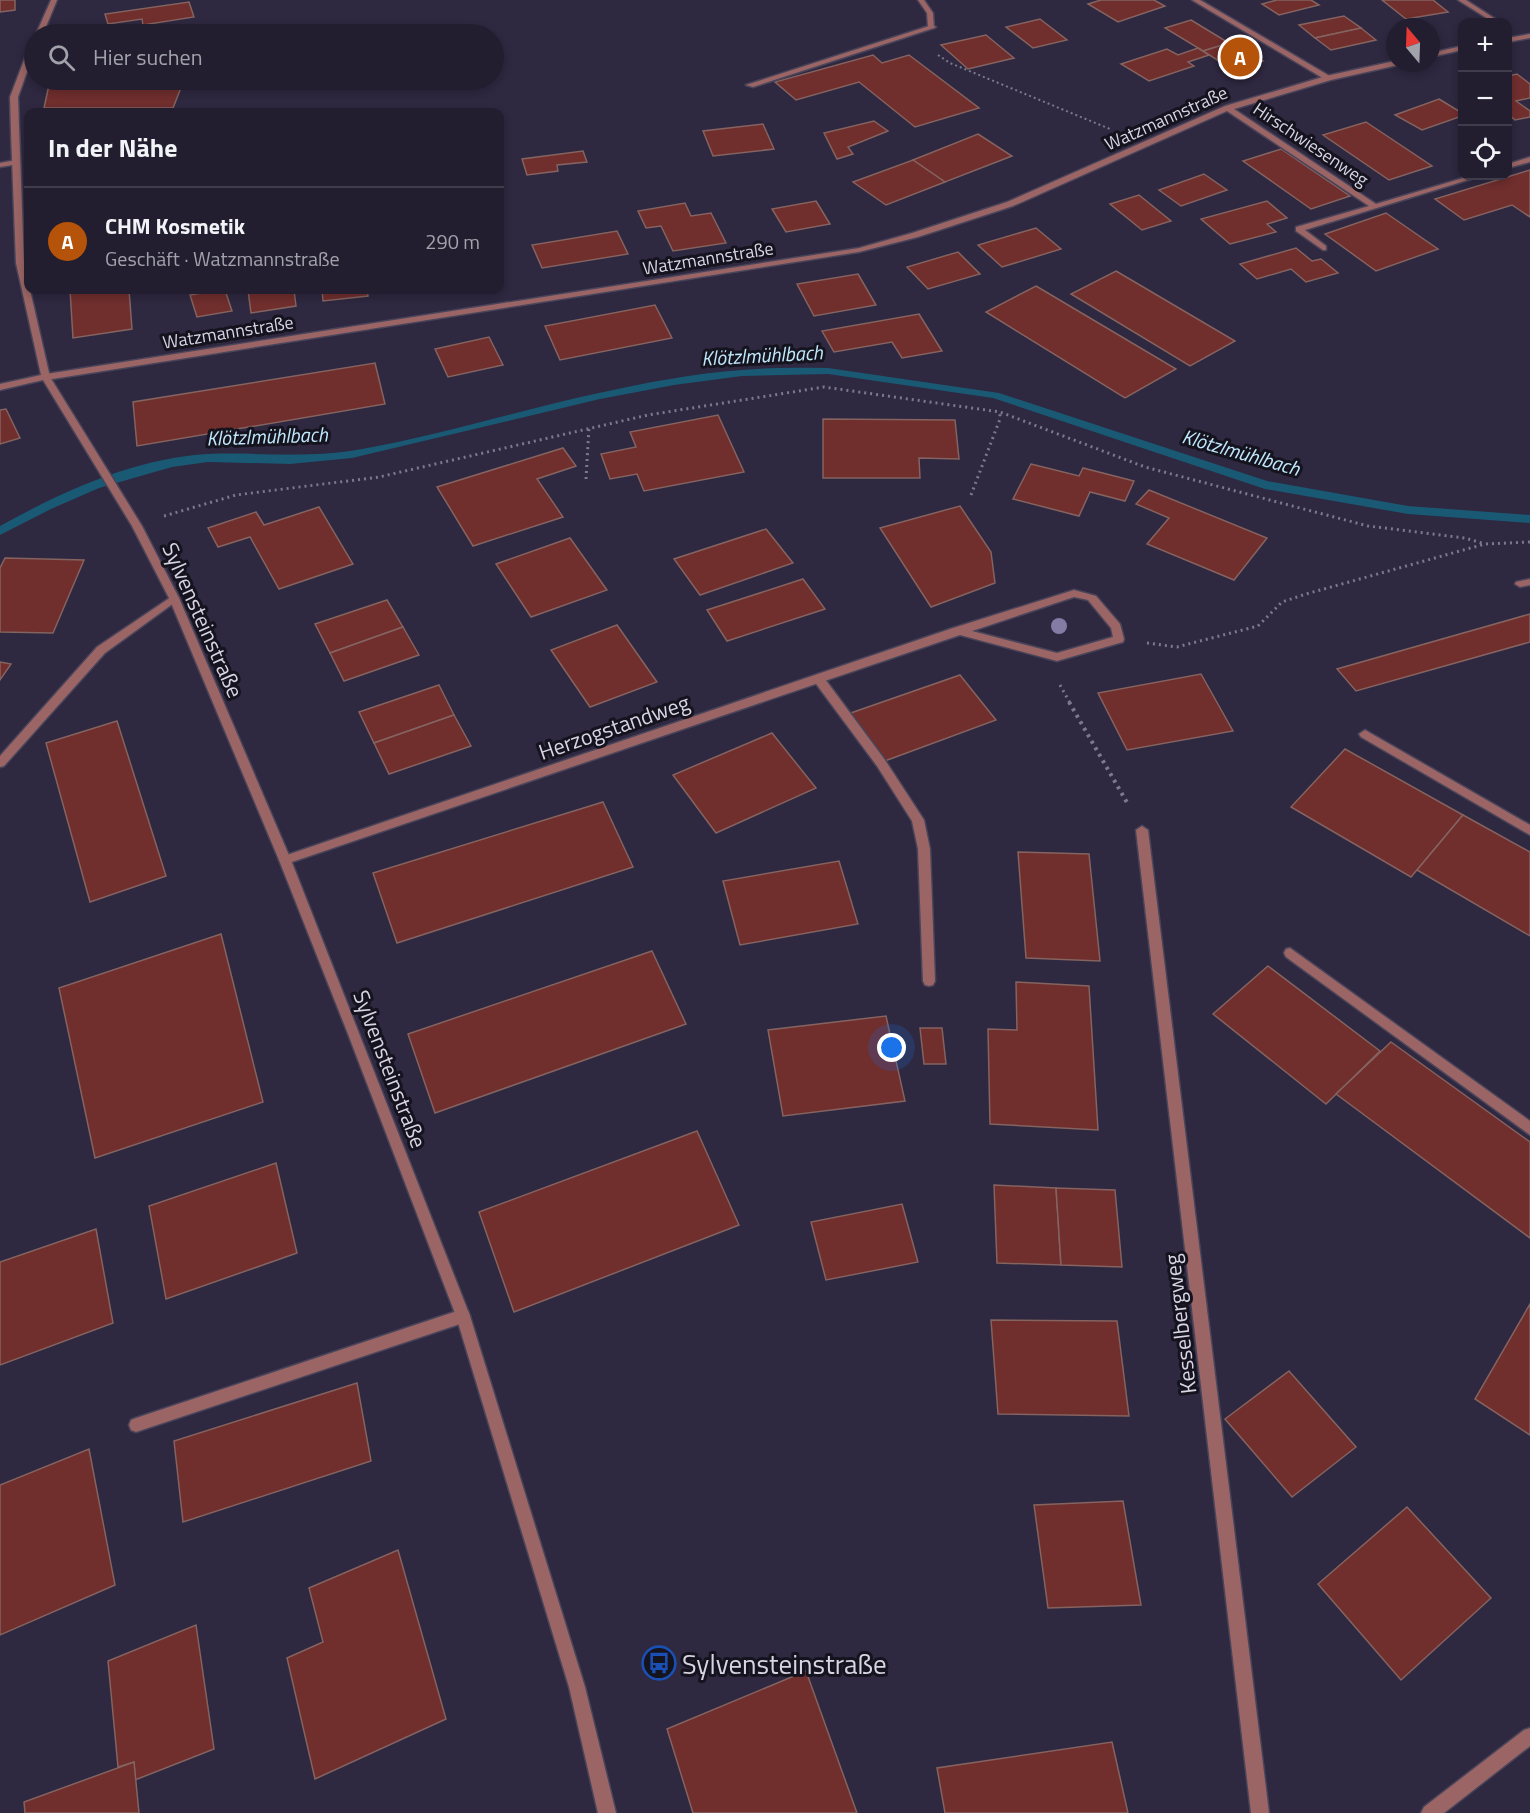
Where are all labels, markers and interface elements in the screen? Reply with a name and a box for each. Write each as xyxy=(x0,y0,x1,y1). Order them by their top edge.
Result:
north arrow xyxy=(1386,18,1440,72)
map controls xyxy=(1458,18,1512,180)
button: + xyxy=(1458,18,1512,72)
search box xyxy=(24,24,504,90)
pin: A xyxy=(1220,34,1260,80)
text: Hier suchen xyxy=(93,40,202,74)
icon: search xyxy=(45,41,78,74)
button: − xyxy=(1458,72,1512,126)
street label: Watzmannstraße xyxy=(1100,79,1232,157)
street label: Hirschwiesenweg xyxy=(1248,95,1374,193)
button: locate xyxy=(1458,126,1512,180)
text: In der Nähe xyxy=(48,128,177,167)
text: CHM Kosmetik xyxy=(105,209,245,243)
text: A xyxy=(61,226,74,257)
text: 290 m xyxy=(425,226,480,257)
street label: Watzmannstraße xyxy=(641,234,775,282)
text: Geschäft · Watzmannstraße xyxy=(105,243,340,274)
street label: Watzmannstraße xyxy=(161,308,295,356)
water label: Klötzlmühlbach xyxy=(701,336,824,374)
water label: Klötzlmühlbach xyxy=(206,418,329,454)
water label: Klötzlmühlbach xyxy=(1178,420,1305,484)
street label: Sylvensteinstraße xyxy=(154,537,252,703)
street label: Herzogstandweg xyxy=(534,685,694,769)
street label: Sylvensteinstraße xyxy=(344,985,436,1153)
your location xyxy=(877,1033,906,1062)
street label: Kesselbergweg xyxy=(1155,1252,1205,1396)
place label: Sylvensteinstraße xyxy=(682,1643,887,1684)
bus stop icon: Sylvensteinstraße xyxy=(641,1645,677,1681)

